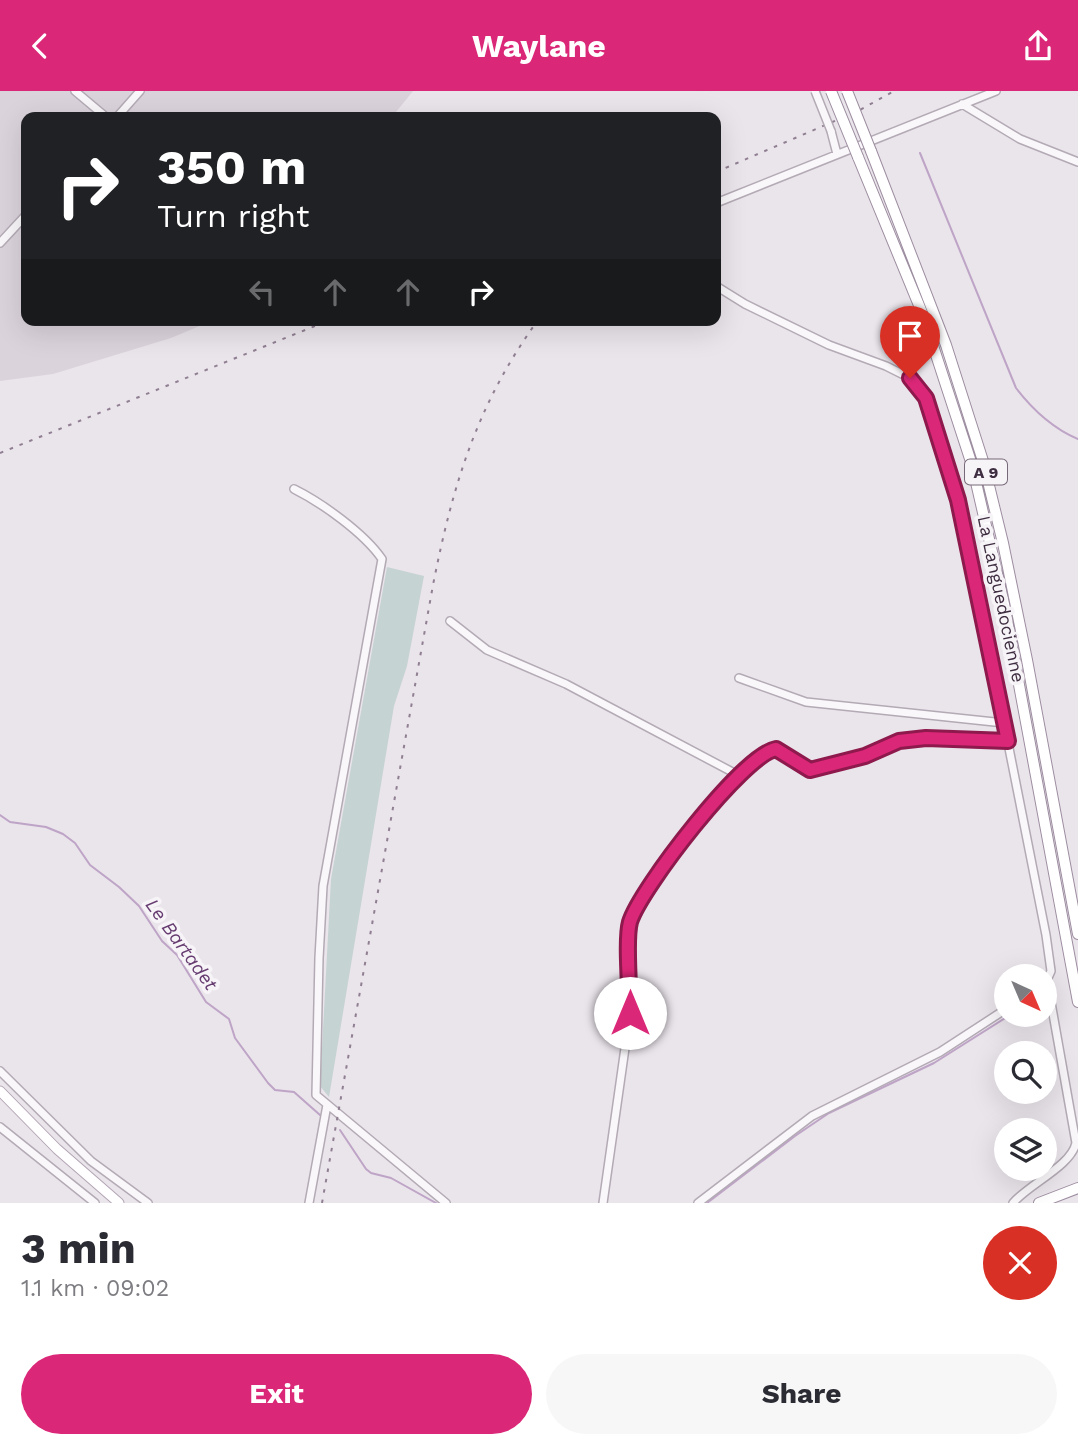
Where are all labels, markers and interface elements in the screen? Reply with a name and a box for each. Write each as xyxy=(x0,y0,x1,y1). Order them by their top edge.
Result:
icon: back xyxy=(21,27,59,65)
text: Waylane xyxy=(472,27,606,65)
icon: share xyxy=(1019,27,1057,65)
text: 350 m xyxy=(157,138,306,196)
icon: right xyxy=(42,140,133,231)
text: Turn right xyxy=(157,197,309,235)
icon: left xyxy=(243,273,281,311)
icon: ahead xyxy=(316,273,354,311)
icon: ahead xyxy=(389,273,427,311)
icon: right xyxy=(462,273,500,311)
pin xyxy=(880,306,940,378)
icon: arrive xyxy=(891,317,929,355)
road number: A 9 xyxy=(965,459,1007,485)
street label: La Languedocienne xyxy=(974,514,1029,684)
water label: Le Bartadet xyxy=(141,894,223,995)
north arrow xyxy=(994,964,1057,1027)
map controls xyxy=(994,964,1057,1181)
position arrow xyxy=(593,976,667,1050)
button: search xyxy=(994,1041,1057,1104)
button: layers xyxy=(994,1118,1057,1181)
text: 3 min xyxy=(21,1224,136,1273)
button: close xyxy=(983,1226,1057,1300)
text: 1.1 km · 09:02 xyxy=(21,1275,169,1302)
button: Exit xyxy=(21,1354,532,1434)
button: Share xyxy=(546,1354,1057,1434)

